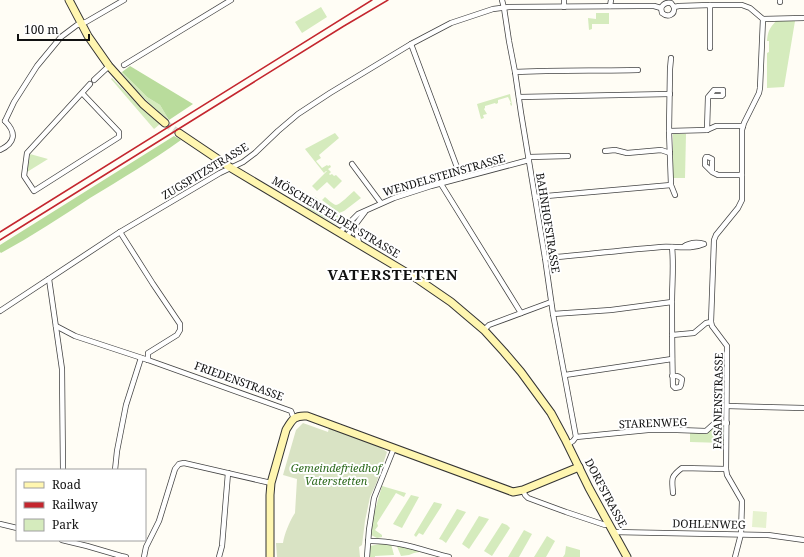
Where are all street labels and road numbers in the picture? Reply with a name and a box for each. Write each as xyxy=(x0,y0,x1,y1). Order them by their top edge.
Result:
street label: ZUGSPITZSTRASSE xyxy=(159,139,251,202)
street label: WENDELSTEINSTRASSE xyxy=(381,150,507,199)
street label: MÖSCHENFELDER STRASSE xyxy=(270,172,403,261)
street label: BAHNHOFSTRASSE xyxy=(533,172,564,274)
street label: FASANENSTRASSE xyxy=(709,352,726,450)
street label: FRIEDENSTRASSE xyxy=(192,357,286,404)
street label: STARENWEG xyxy=(619,414,688,431)
street label: DORFSTRASSE xyxy=(582,456,631,530)
street label: DOHLENWEG xyxy=(672,515,746,532)

